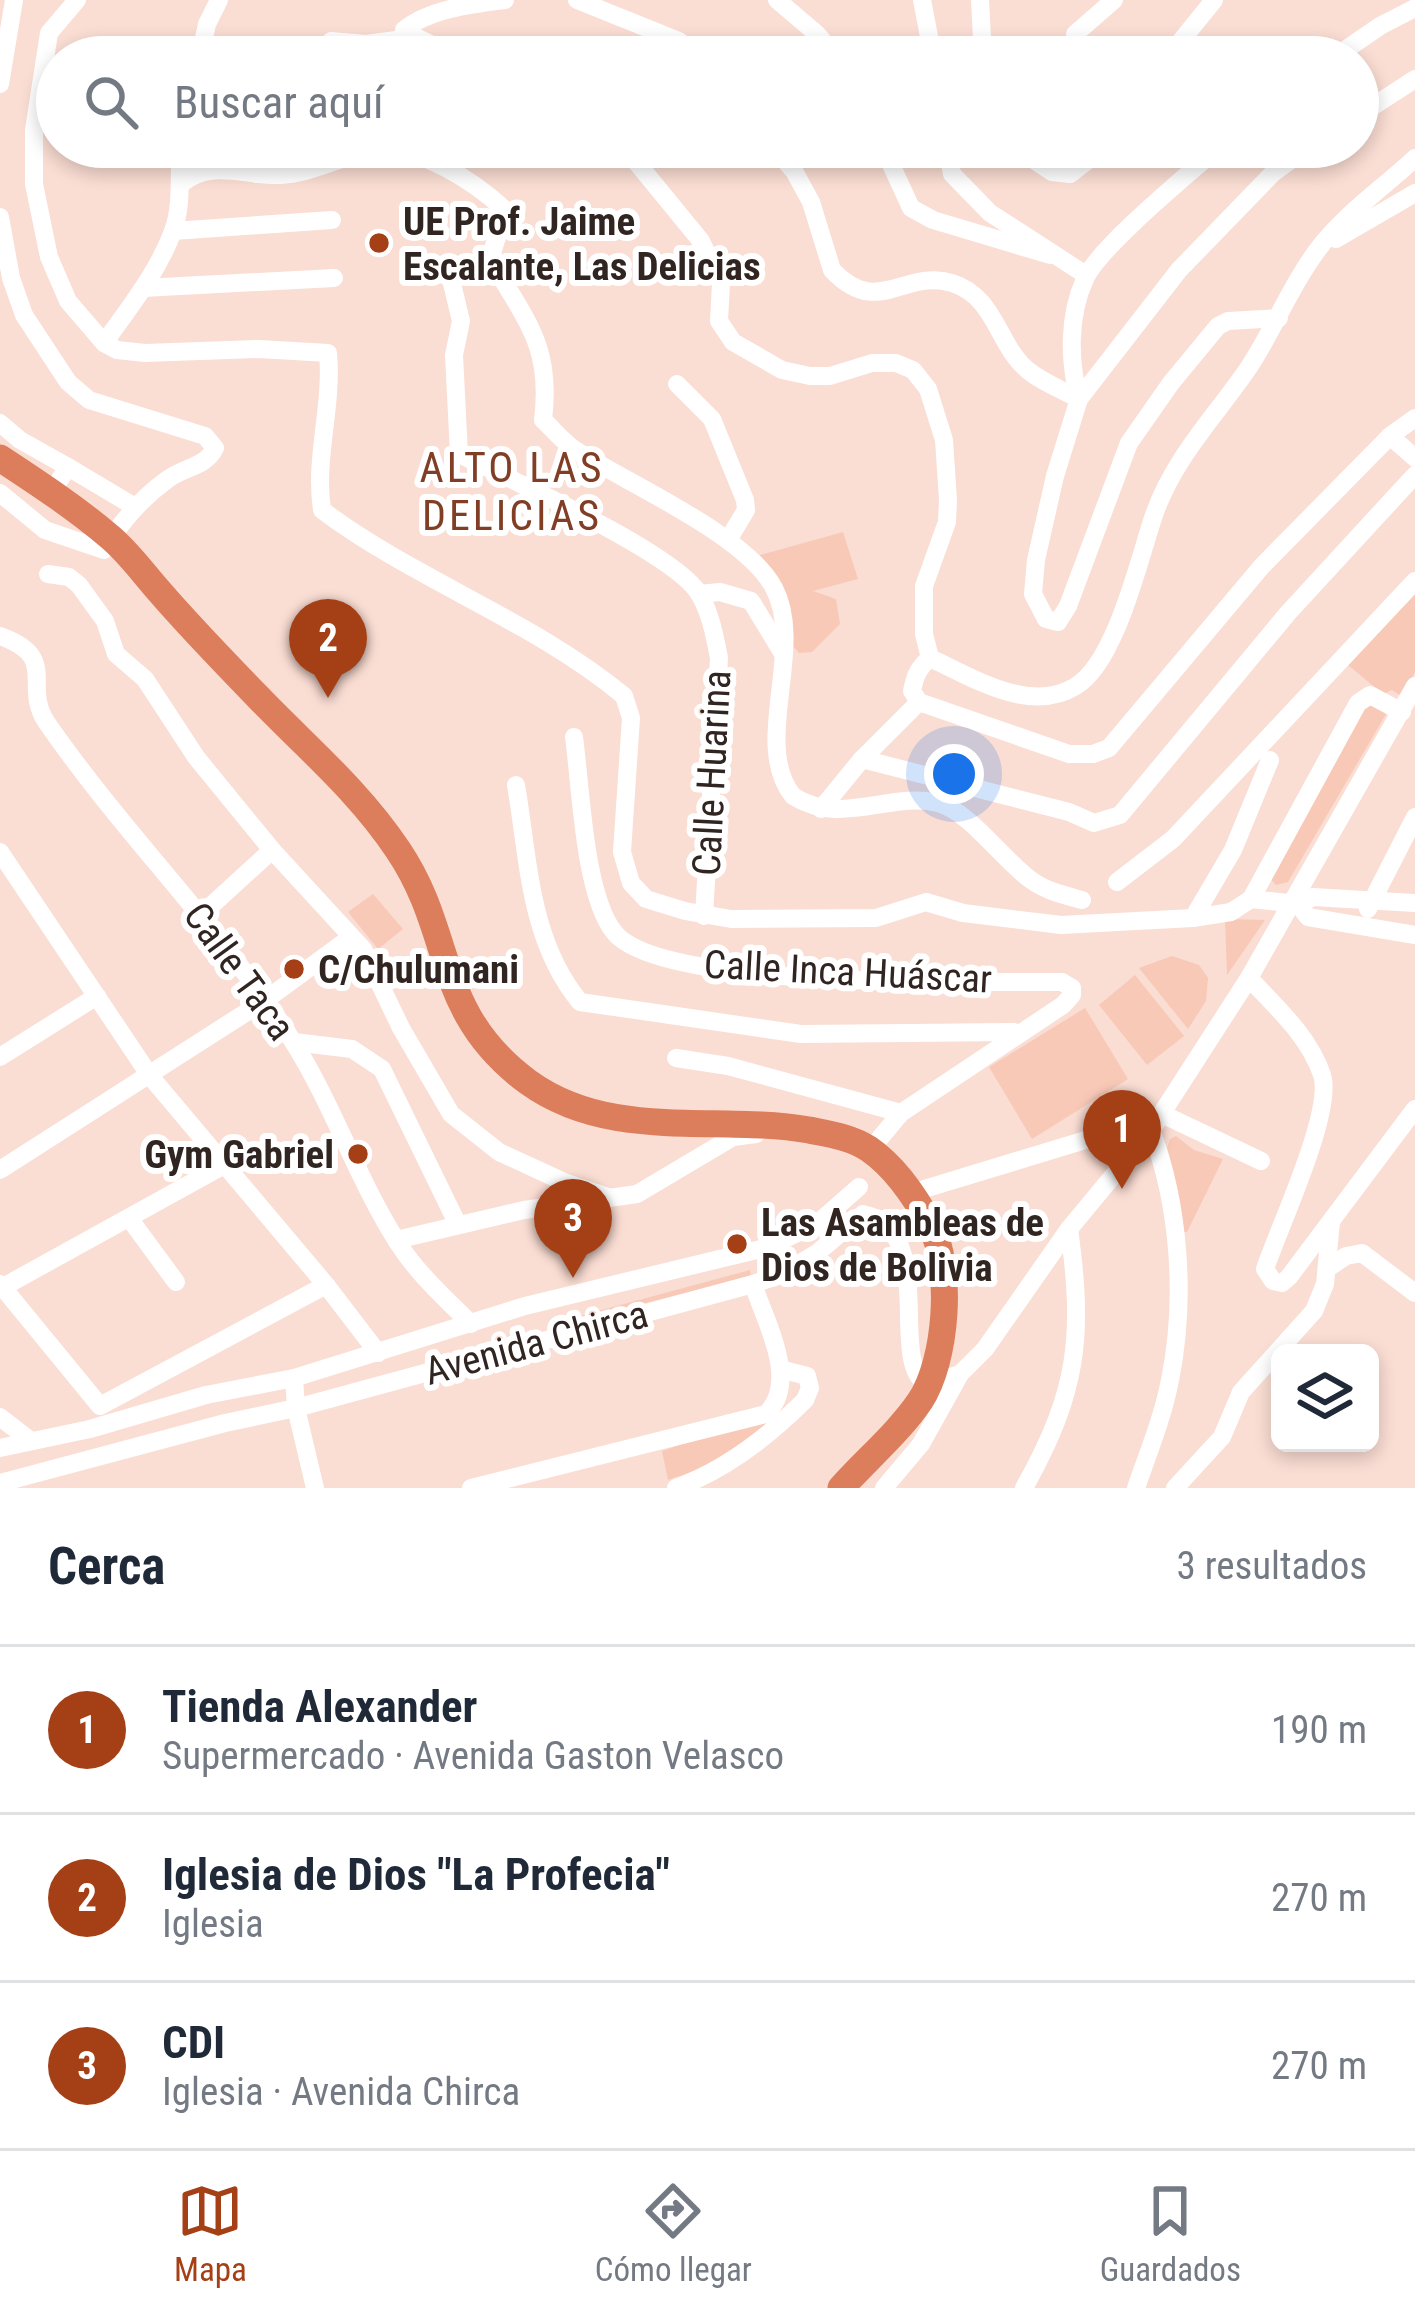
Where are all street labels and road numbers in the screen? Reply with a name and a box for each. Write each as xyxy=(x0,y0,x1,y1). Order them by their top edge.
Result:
street label: Calle Huarina xyxy=(684,669,740,877)
street label: Calle Taca xyxy=(174,894,304,1049)
street label: Calle Inca Huáscar xyxy=(703,941,993,1003)
street label: Avenida Chirca xyxy=(420,1291,653,1395)

